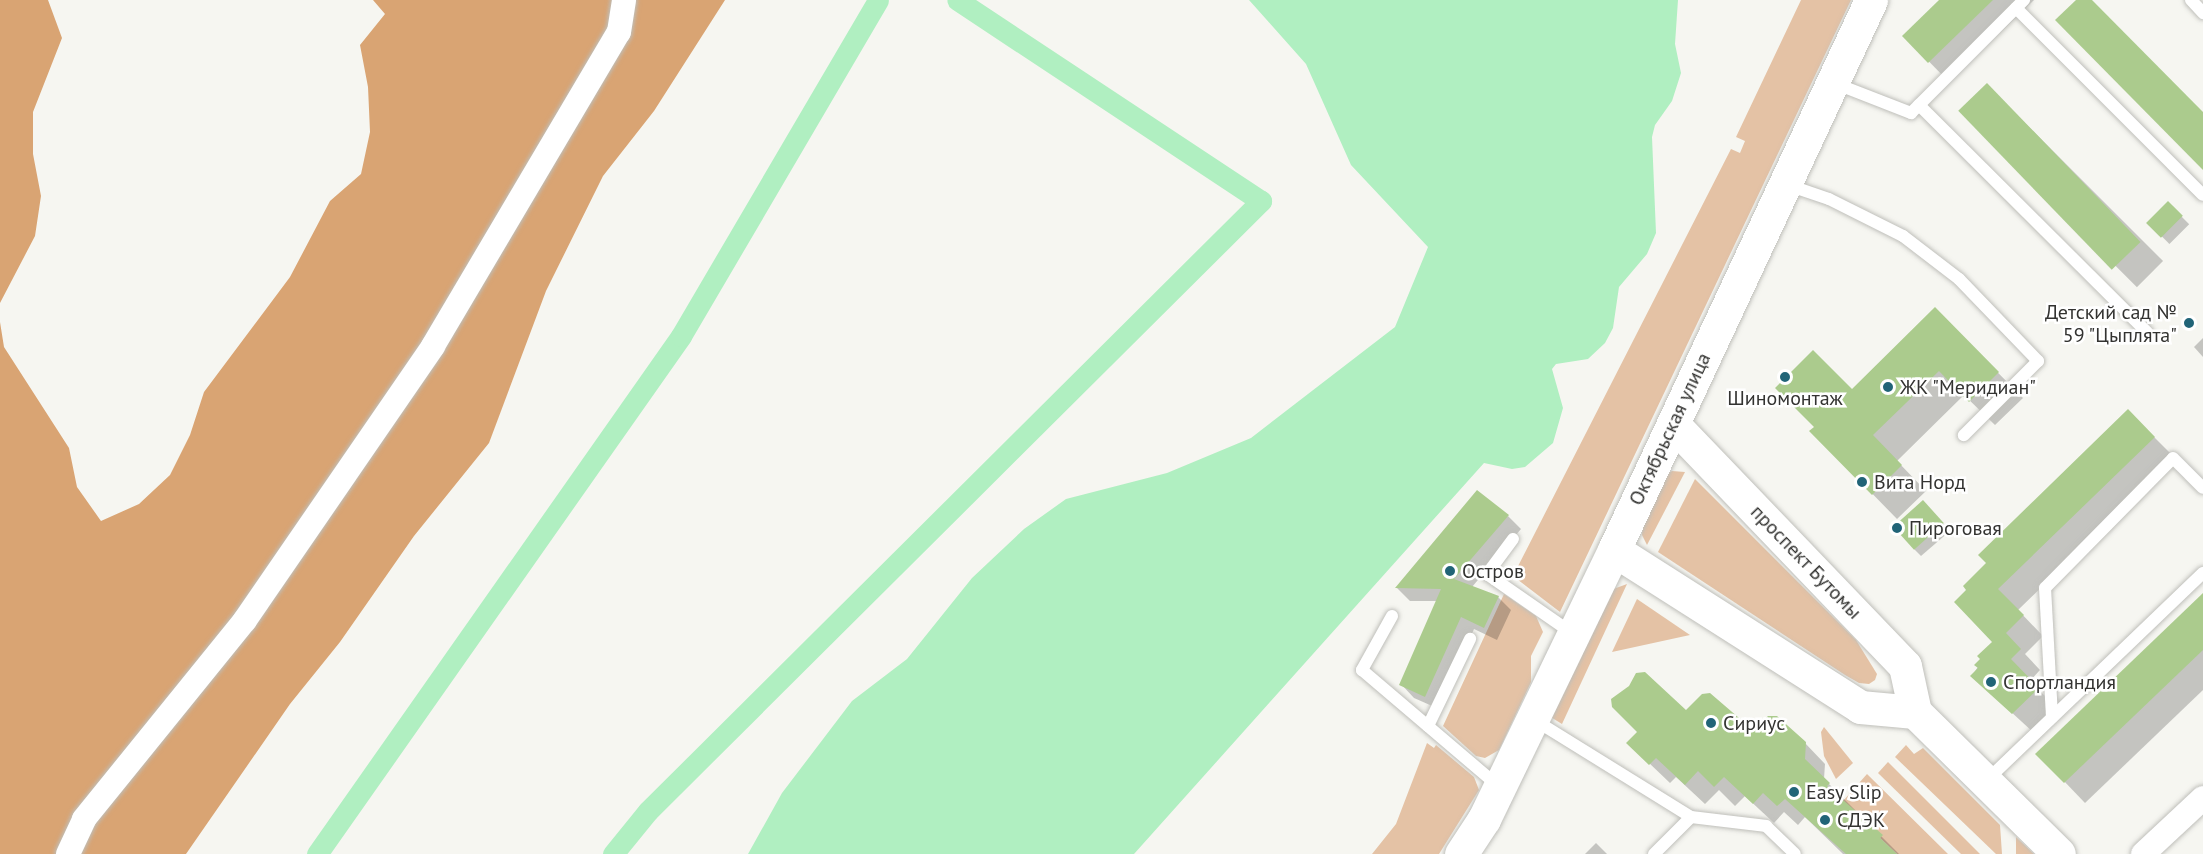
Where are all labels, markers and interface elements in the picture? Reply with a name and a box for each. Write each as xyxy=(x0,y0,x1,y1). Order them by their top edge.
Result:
place label: Детский сад № 59 "Цыплята" xyxy=(2045,300,2177,347)
marker: Детский сад № 59 "Цыплята" xyxy=(2182,316,2196,330)
street label: Октябрьская улица xyxy=(1624,349,1716,509)
marker: Шиномонтаж xyxy=(1778,370,1792,384)
place label: ЖК "Меридиан" xyxy=(1900,375,2037,399)
marker: ЖК "Меридиан" xyxy=(1881,380,1895,394)
place label: Шиномонтаж xyxy=(1727,386,1843,410)
place label: Вита Норд xyxy=(1874,470,1965,494)
marker: Вита Норд xyxy=(1855,475,1869,489)
street label: проспект Бутомы xyxy=(1745,500,1867,624)
place label: Пироговая xyxy=(1909,516,2002,540)
marker: Пироговая xyxy=(1890,521,1904,535)
place label: Остров xyxy=(1462,559,1524,583)
marker: Остров xyxy=(1443,564,1457,578)
place label: Спортландия xyxy=(2003,670,2116,694)
marker: Спортландия xyxy=(1984,675,1998,689)
place label: Сириус xyxy=(1723,711,1785,735)
marker: Сириус xyxy=(1704,716,1718,730)
place label: Easy Slip xyxy=(1806,780,1882,804)
marker: Easy Slip xyxy=(1787,785,1801,799)
place label: СДЭК xyxy=(1837,808,1885,832)
marker: СДЭК xyxy=(1818,813,1832,827)

